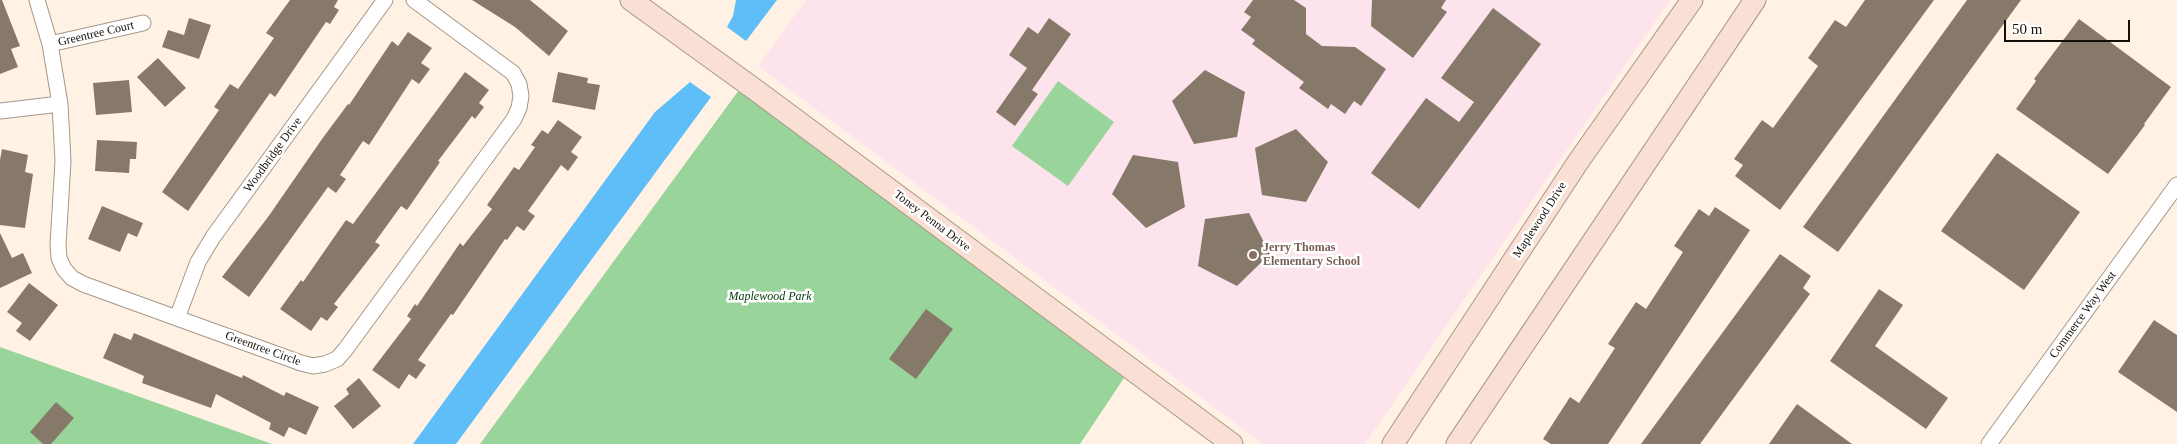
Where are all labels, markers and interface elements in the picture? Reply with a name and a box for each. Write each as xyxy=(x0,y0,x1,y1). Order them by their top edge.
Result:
scale bar xyxy=(2007,10,2133,42)
street label: Greentree Court xyxy=(57,18,135,50)
text: 50 m xyxy=(2012,21,2042,37)
street label: Woodbridge Drive xyxy=(241,115,305,195)
street label: Maplewood Drive xyxy=(1510,179,1570,261)
street label: Toney Penna Drive xyxy=(891,187,973,255)
place label: Jerry Thomas Elementary School xyxy=(1263,241,1360,269)
marker: Jerry Thomas Elementary School xyxy=(1247,249,1259,261)
street label: Commerce Way West xyxy=(2047,269,2119,361)
park label: Maplewood Park xyxy=(729,290,811,304)
street label: Greentree Circle xyxy=(223,329,303,369)

